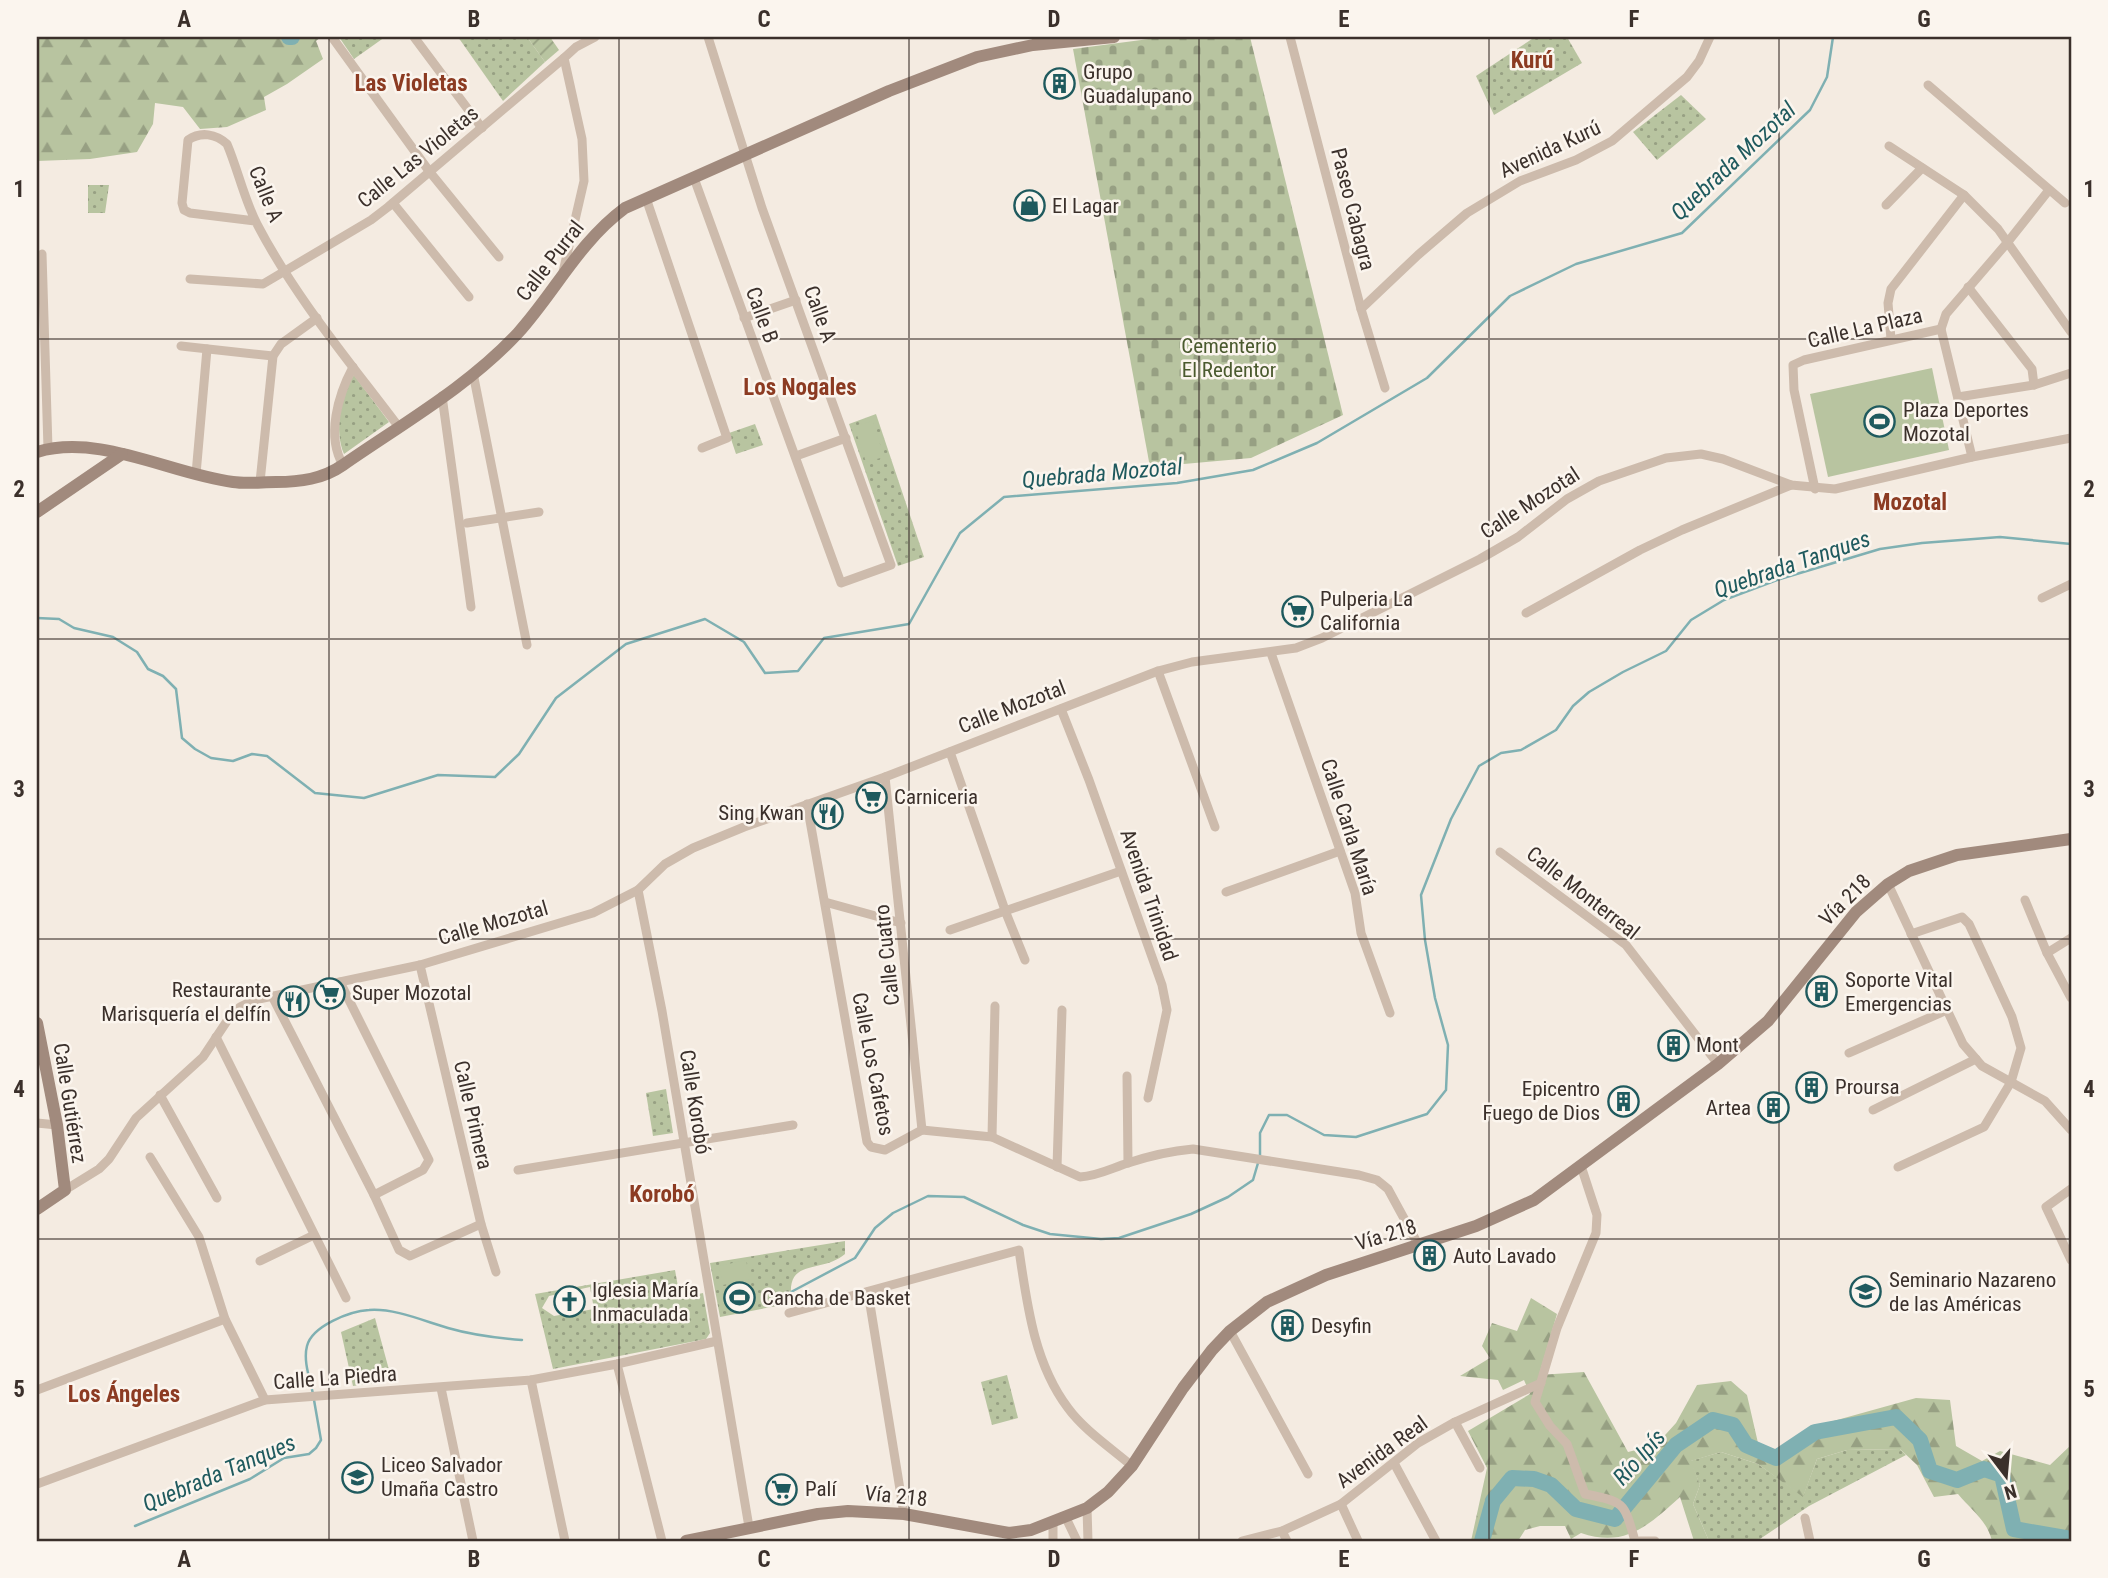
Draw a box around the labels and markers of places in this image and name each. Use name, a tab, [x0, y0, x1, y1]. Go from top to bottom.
place label: Grupo Guadalupano	[1083, 60, 1192, 108]
building icon: Grupo Guadalupano	[1043, 67, 1077, 101]
shop icon: El Lagar	[1012, 189, 1046, 223]
place label: El Lagar	[1052, 194, 1119, 218]
place label: Plaza Deportes Mozotal	[1903, 398, 2029, 446]
sports icon: Plaza Deportes Mozotal	[1863, 405, 1897, 439]
place label: Pulperia La California	[1320, 587, 1413, 635]
supermarket icon: Pulperia La California	[1280, 594, 1314, 628]
supermarket icon: Carniceria	[854, 780, 888, 814]
place label: Carniceria	[894, 785, 978, 809]
restaurant icon: Sing Kwan	[810, 796, 844, 830]
place label: Sing Kwan	[718, 801, 804, 825]
place label: Soporte Vital Emergencias	[1845, 968, 1953, 1016]
building icon: Soporte Vital Emergencias	[1805, 975, 1839, 1009]
supermarket icon: Super Mozotal	[312, 976, 346, 1010]
place label: Restaurante Marisquería el delfín	[101, 978, 271, 1026]
place label: Super Mozotal	[352, 981, 471, 1005]
restaurant icon: Restaurante Marisquería el delfín	[277, 985, 311, 1019]
building icon: Mont	[1656, 1028, 1690, 1062]
place label: Mont	[1696, 1033, 1739, 1057]
building icon: Proursa	[1795, 1070, 1829, 1104]
place label: Proursa	[1835, 1075, 1900, 1099]
place label: Epicentro Fuego de Dios	[1482, 1077, 1600, 1125]
building icon: Epicentro Fuego de Dios	[1606, 1084, 1640, 1118]
building icon: Artea	[1757, 1091, 1791, 1125]
place label: Artea	[1706, 1096, 1751, 1120]
building icon: Auto Lavado	[1413, 1239, 1447, 1273]
place label: Auto Lavado	[1453, 1244, 1556, 1268]
place label: Seminario Nazareno de las Américas	[1889, 1268, 2056, 1316]
school or university icon: Seminario Nazareno de las Américas	[1849, 1275, 1883, 1309]
place label: Iglesia María Inmaculada	[592, 1278, 699, 1326]
sports icon: Cancha de Basket	[722, 1281, 756, 1315]
church icon: Iglesia María Inmaculada	[552, 1285, 586, 1319]
place label: Cancha de Basket	[762, 1286, 910, 1310]
building icon: Desyfin	[1271, 1309, 1305, 1343]
place label: Desyfin	[1311, 1314, 1372, 1338]
place label: Liceo Salvador Umaña Castro	[381, 1453, 503, 1501]
school or university icon: Liceo Salvador Umaña Castro	[341, 1460, 375, 1494]
supermarket icon: Palí	[765, 1472, 799, 1506]
place label: Palí	[805, 1477, 837, 1501]

